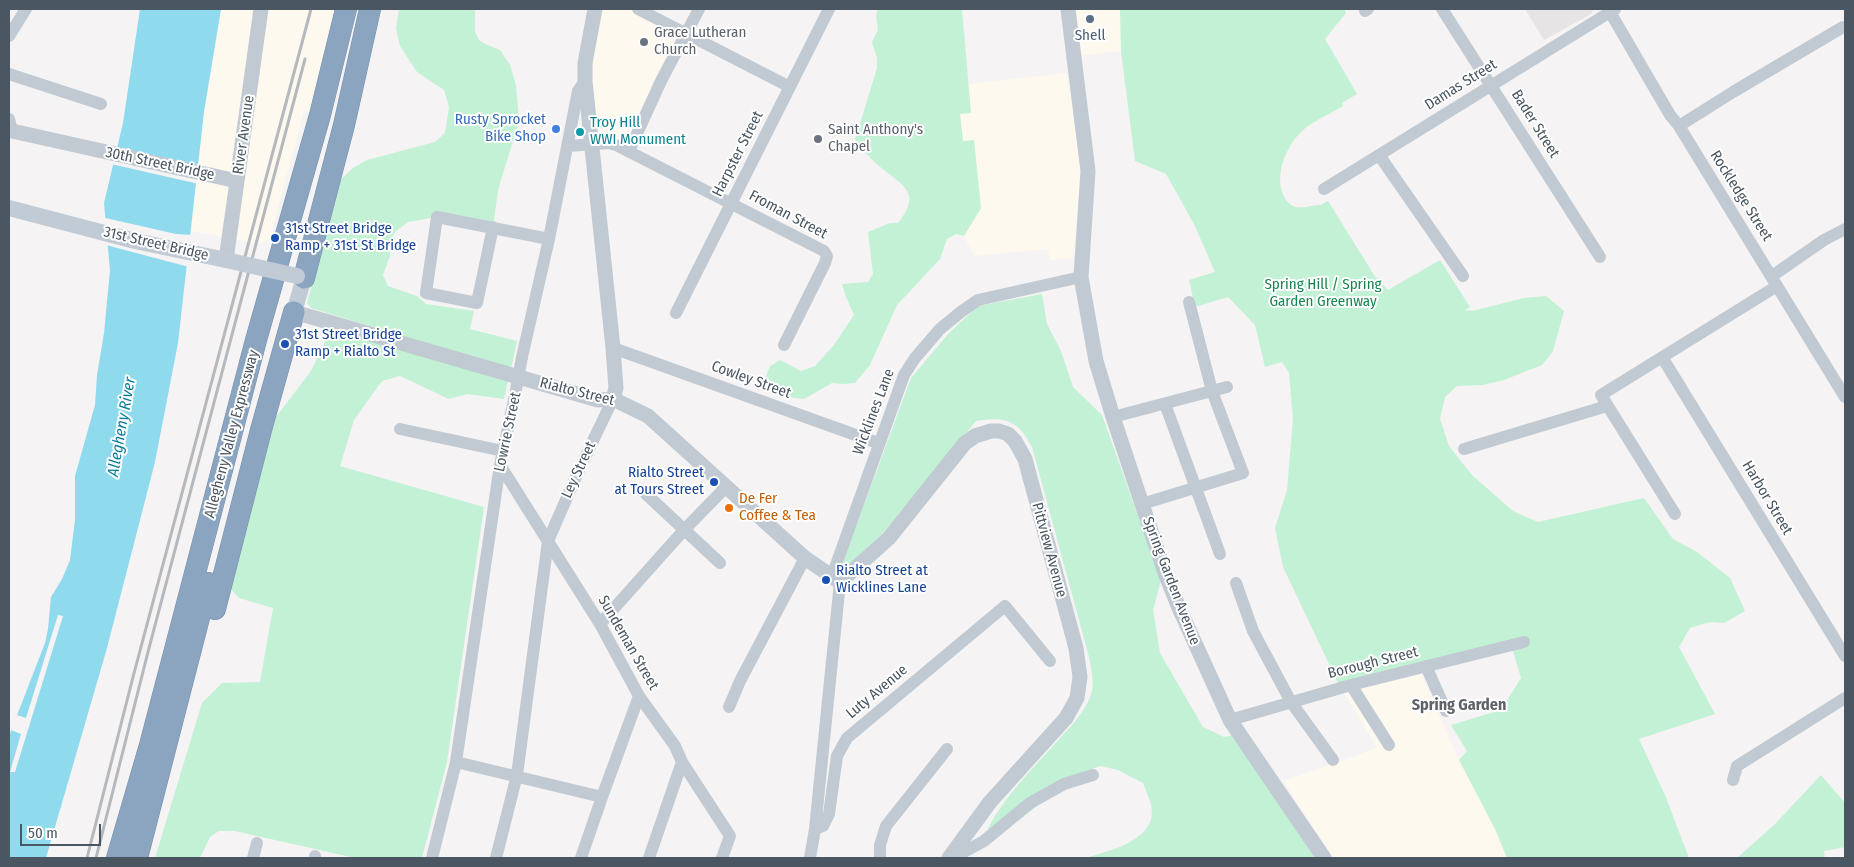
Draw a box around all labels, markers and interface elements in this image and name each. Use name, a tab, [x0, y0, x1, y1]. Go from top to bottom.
marker: Shell	[1084, 13, 1096, 25]
place label: Grace Lutheran Church	[654, 24, 746, 59]
place label: Shell	[1075, 27, 1105, 45]
marker: Grace Lutheran Church	[638, 36, 650, 48]
street label: Damas Street	[1422, 56, 1500, 114]
street label: Bader Street	[1507, 87, 1563, 161]
street label: River Avenue	[230, 94, 258, 176]
street label: Harpster Street	[709, 108, 767, 200]
place label: Rusty Sprocket Bike Shop	[455, 111, 546, 146]
place label: Troy Hill WWI Monument	[590, 114, 686, 149]
place label: Saint Anthony's Chapel	[828, 121, 923, 156]
marker: Rusty Sprocket Bike Shop	[550, 123, 562, 135]
marker: Troy Hill WWI Monument	[574, 126, 586, 138]
marker: Saint Anthony's Chapel	[812, 133, 824, 145]
street label: 30th Street Bridge	[104, 144, 216, 184]
street label: Rockledge Street	[1706, 147, 1776, 245]
street label: Froman Street	[746, 187, 830, 243]
place label: 31st Street Bridge Ramp + 31st St Bridge	[285, 220, 416, 255]
street label: 31st Street Bridge	[102, 223, 210, 265]
marker: 31st Street Bridge Ramp + 31st St Bridge	[269, 232, 281, 244]
park label: Spring Hill / Spring Garden Greenway	[1264, 276, 1382, 311]
place label: 31st Street Bridge Ramp + Rialto St	[295, 326, 402, 361]
marker: 31st Street Bridge Ramp + Rialto St	[279, 338, 291, 350]
street label: Allegheny Valley Expressway	[201, 348, 263, 520]
street label: Cowley Street	[709, 357, 793, 403]
street label: Wicklines Lane	[849, 366, 899, 458]
street label: Rialto Street	[538, 374, 616, 410]
water label: Allegheny River	[104, 376, 140, 478]
street label: Lowrie Street	[491, 391, 525, 473]
street label: Ley Street	[558, 439, 600, 501]
street label: Harbor Street	[1738, 458, 1796, 538]
place label: Rialto Street at Tours Street	[615, 464, 704, 499]
marker: Rialto Street at Tours Street	[708, 476, 720, 488]
place label: De Fer Coffee & Tea	[739, 490, 816, 525]
street label: Pittview Avenue	[1028, 500, 1070, 600]
marker: De Fer Coffee & Tea	[723, 502, 735, 514]
street label: Spring Garden Avenue	[1138, 514, 1204, 648]
place label: Rialto Street at Wicklines Lane	[836, 562, 928, 597]
marker: Rialto Street at Wicklines Lane	[820, 574, 832, 586]
street label: Sundeman Street	[594, 593, 662, 693]
street label: Borough Street	[1326, 643, 1420, 683]
street label: Luty Avenue	[843, 661, 911, 723]
district label: Spring Garden	[1412, 696, 1506, 716]
scale bar	[22, 814, 104, 846]
text: 50 m	[28, 824, 58, 842]

